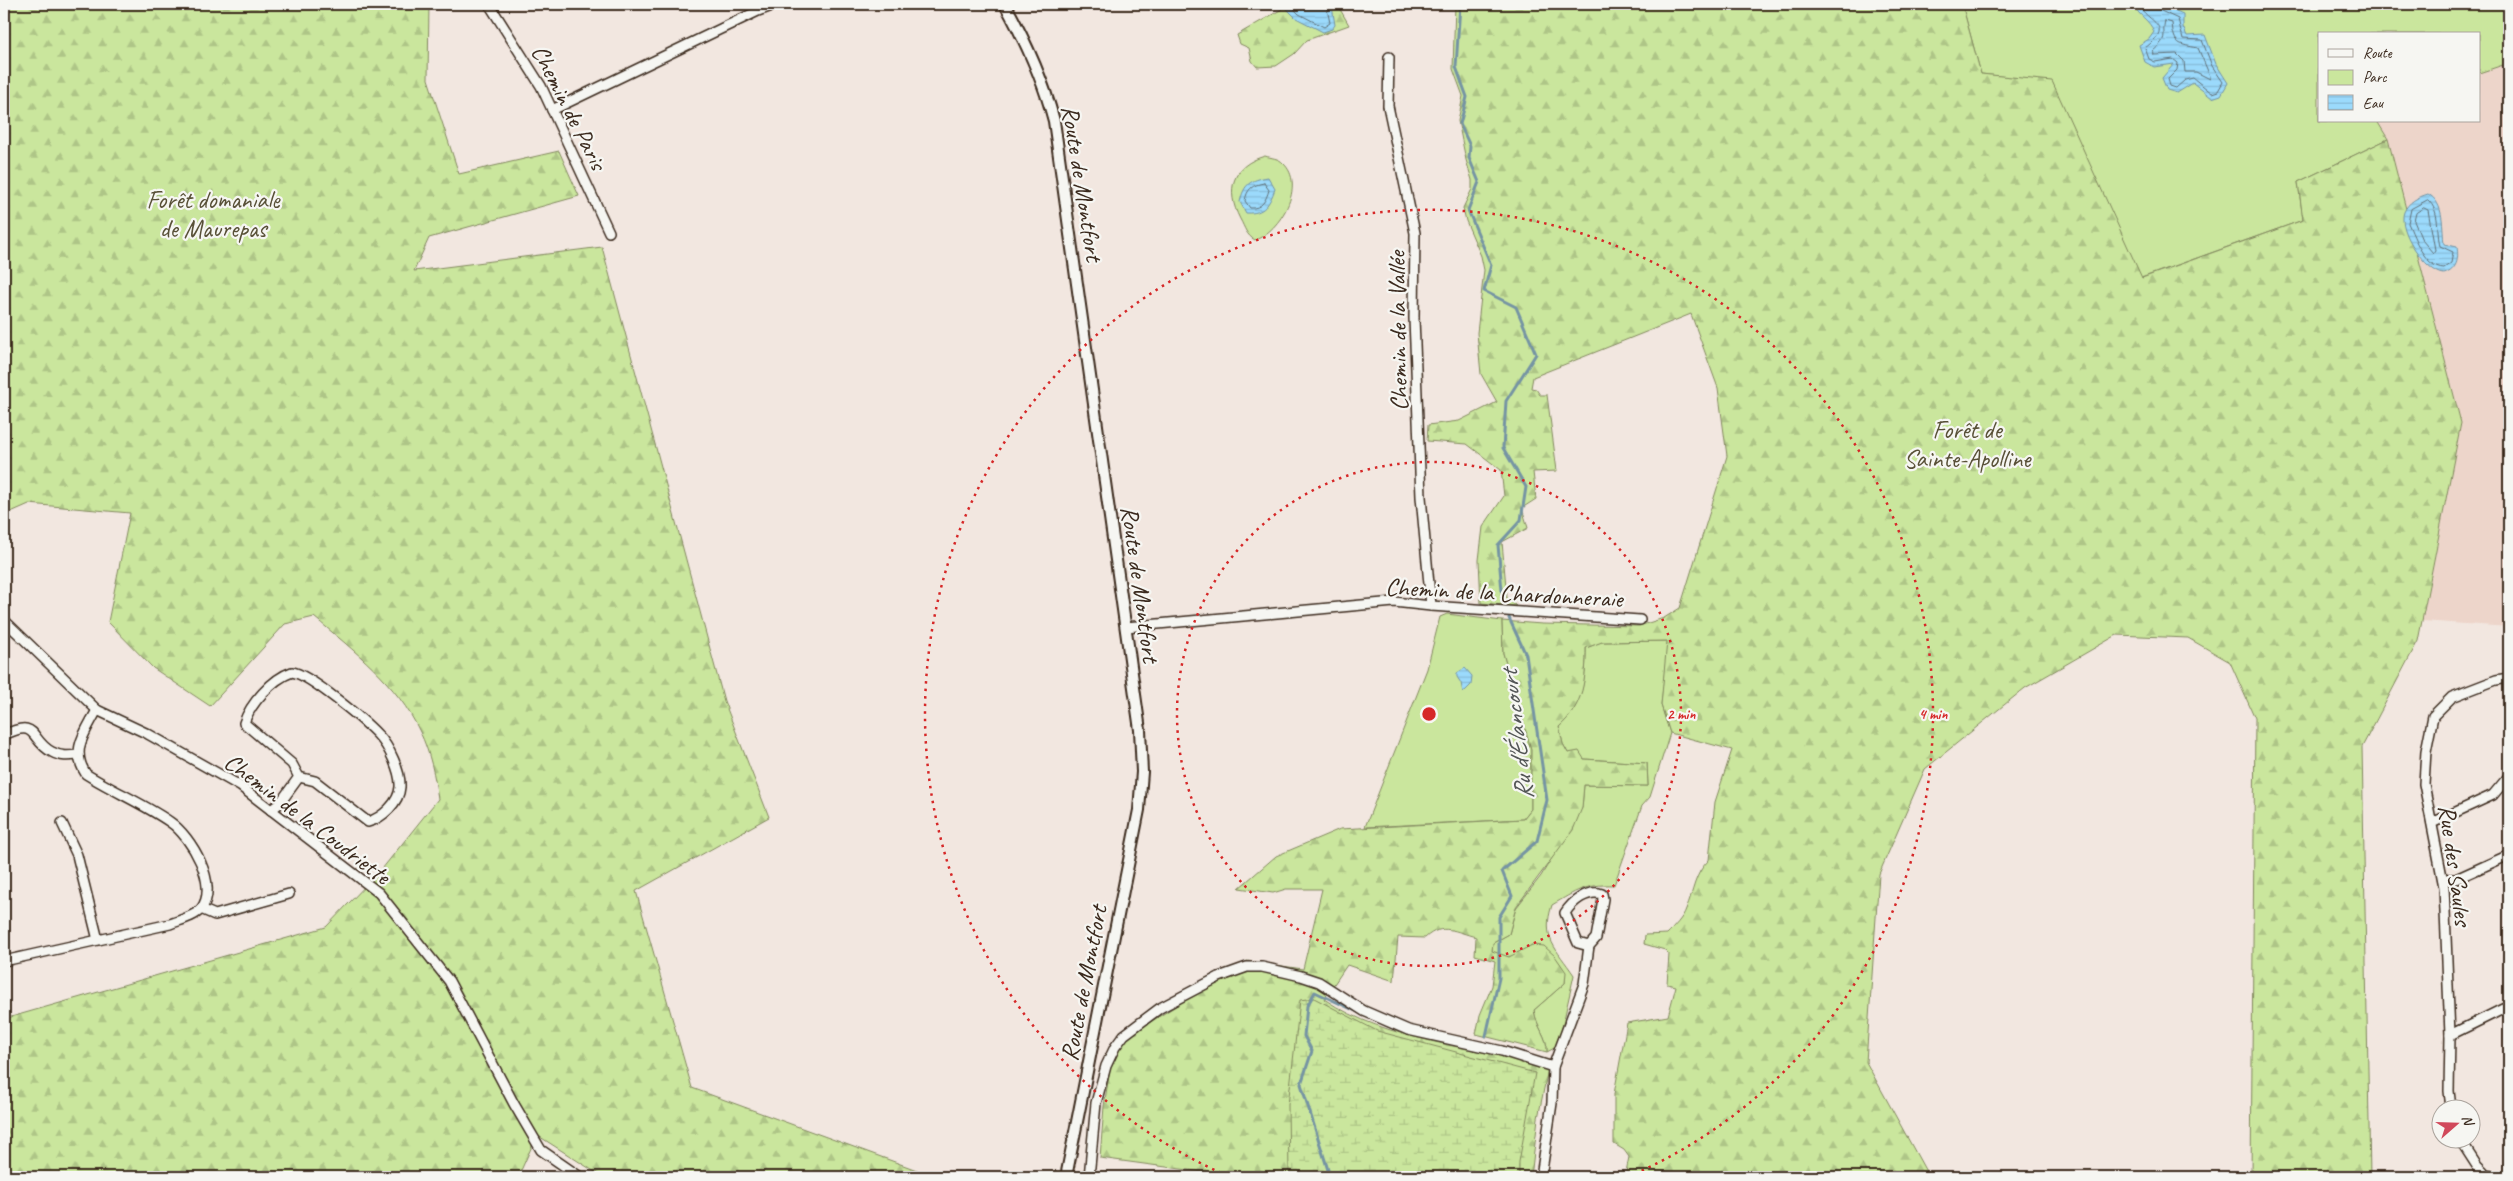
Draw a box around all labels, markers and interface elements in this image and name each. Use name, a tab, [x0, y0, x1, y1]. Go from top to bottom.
legend	[2318, 32, 2480, 122]
street label: Chemin de Paris	[524, 39, 615, 178]
text: Route	[2363, 44, 2393, 63]
text: Parc	[2363, 68, 2387, 87]
text: Eau	[2363, 94, 2384, 113]
street label: Route de Montfort	[1054, 103, 1111, 266]
park label: Forêt domaniale de Maurepas	[146, 184, 281, 245]
street label: Chemin de la Vallée	[1381, 249, 1415, 411]
park label: Forêt de Sainte-Apolline	[1904, 414, 2032, 475]
street label: Route de Montfort	[1113, 504, 1167, 667]
street label: Chemin de la Chardonneraie	[1385, 571, 1625, 615]
water label: Ru d'Élancourt	[1492, 663, 1541, 802]
centre of rings	[1420, 705, 1438, 723]
text: 2 min	[1667, 705, 1696, 724]
text: 4 min	[1919, 705, 1948, 724]
street label: Chemin de la Coudriette	[218, 746, 399, 893]
street label: Rue des Saules	[2431, 803, 2480, 930]
street label: Route de Montfort	[1053, 900, 1115, 1064]
north arrow	[2430, 1098, 2480, 1148]
text: N	[2458, 1113, 2478, 1129]

